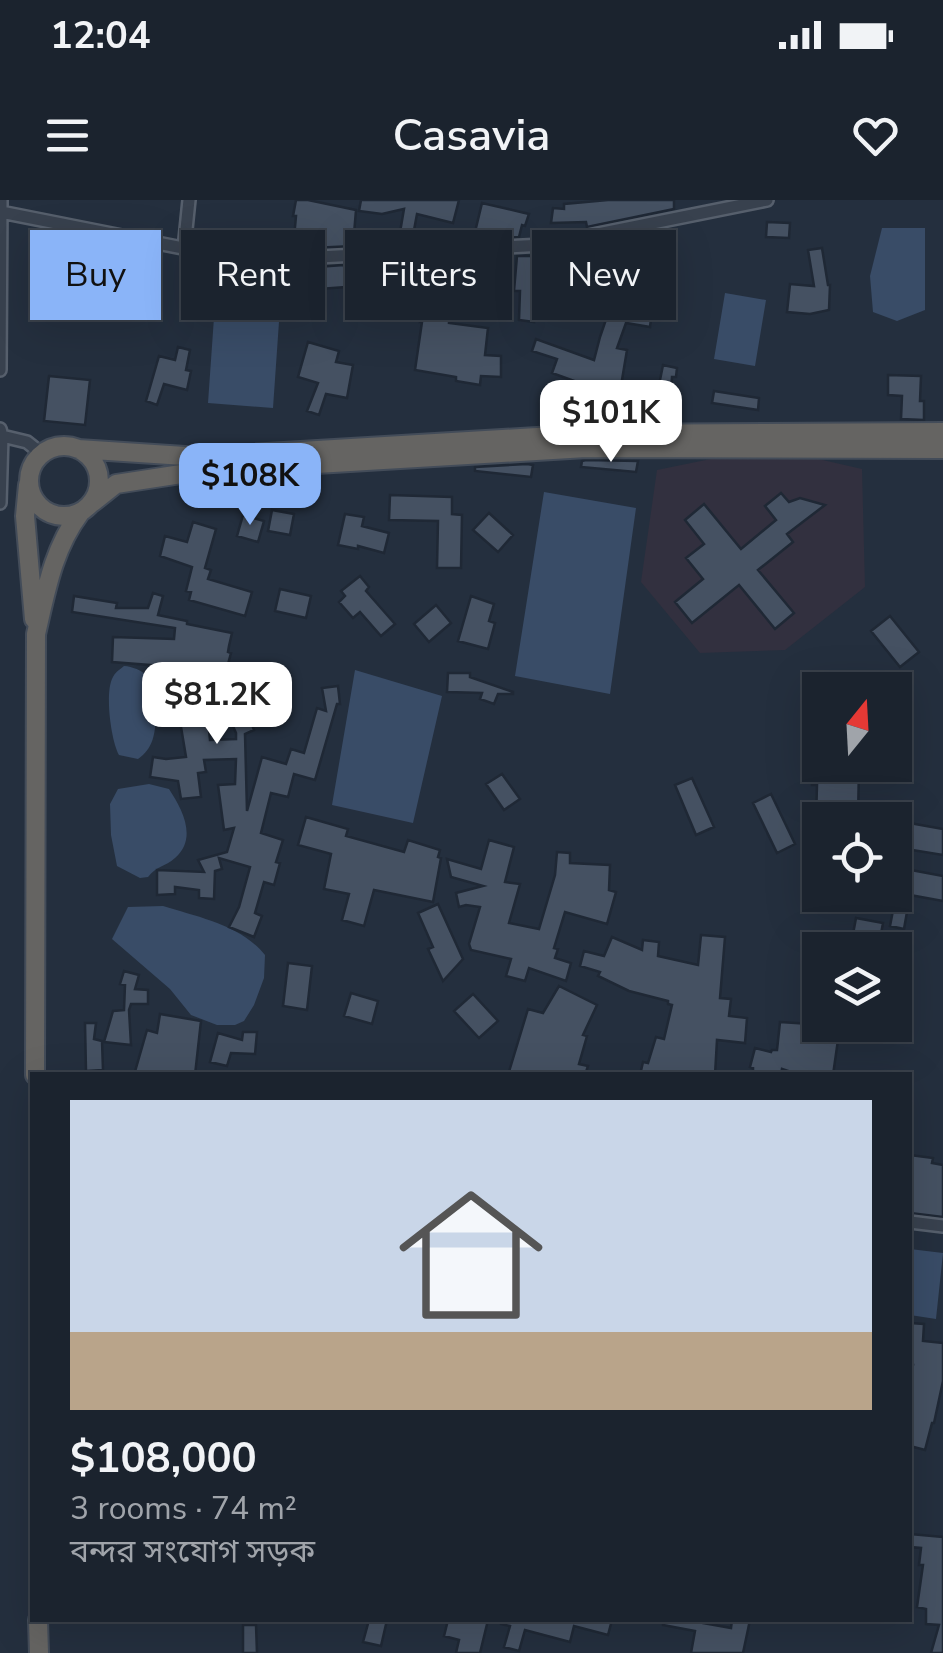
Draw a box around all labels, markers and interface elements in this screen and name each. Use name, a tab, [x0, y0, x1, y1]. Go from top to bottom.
text: 12:04	[50, 10, 151, 61]
text: Casavia	[392, 105, 551, 166]
icon: menu	[40, 108, 95, 163]
icon: heart	[848, 108, 903, 163]
chip: Buy	[30, 230, 161, 320]
chip: Rent	[181, 230, 325, 320]
chip: Filters	[345, 230, 512, 320]
chip: New	[532, 230, 676, 320]
pin: $101K	[541, 380, 681, 465]
text: $101K	[562, 391, 660, 434]
pin: $108K	[180, 443, 320, 528]
text: $108K	[201, 454, 299, 497]
pin: $81.2K	[136, 662, 298, 747]
north arrow	[802, 672, 912, 782]
map controls	[802, 672, 912, 1042]
text: $81.2K	[164, 673, 270, 716]
button: locate	[802, 802, 912, 912]
button: layers	[802, 932, 912, 1042]
icon: home	[381, 1165, 561, 1345]
text: $108,000	[70, 1430, 257, 1487]
text: 3 rooms · 74 m²	[70, 1487, 297, 1530]
text: বন্দর সংযোগ সড়ক	[70, 1530, 315, 1573]

